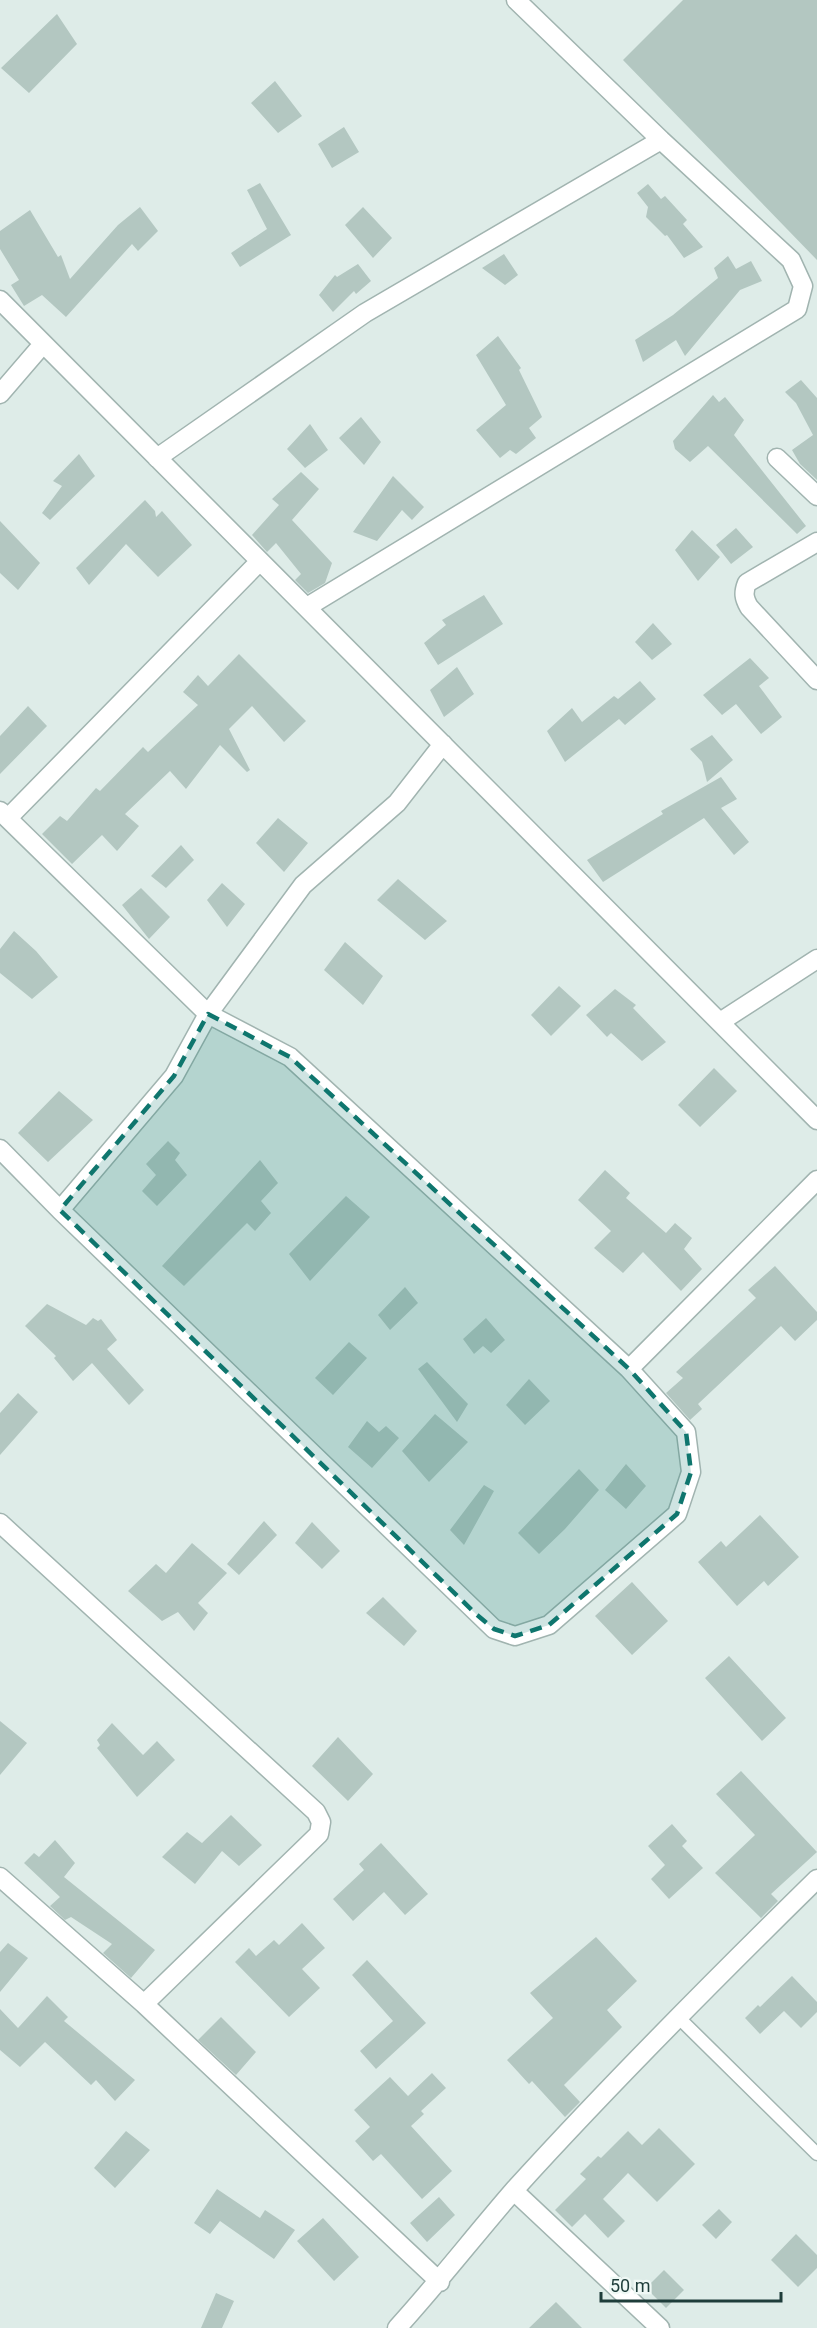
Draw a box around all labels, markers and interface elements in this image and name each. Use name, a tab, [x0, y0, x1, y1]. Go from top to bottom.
scale bar	[601, 2265, 781, 2303]
text: 50 m	[610, 2275, 650, 2296]

